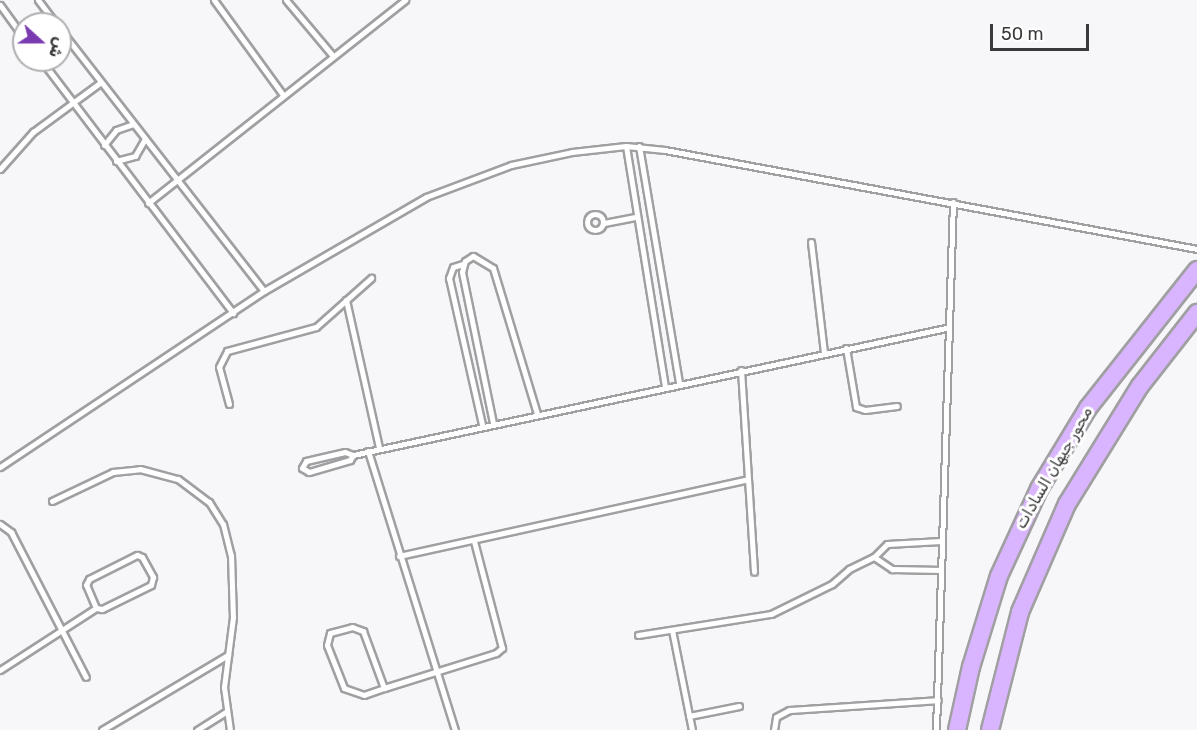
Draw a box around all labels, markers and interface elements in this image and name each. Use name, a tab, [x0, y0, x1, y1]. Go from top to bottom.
north arrow	[12, 12, 72, 72]
scale bar	[993, 12, 1092, 50]
text: 50 m	[1001, 23, 1044, 45]
text: ش	[45, 35, 70, 61]
street label: محور جيهان السادات	[1011, 404, 1097, 532]

